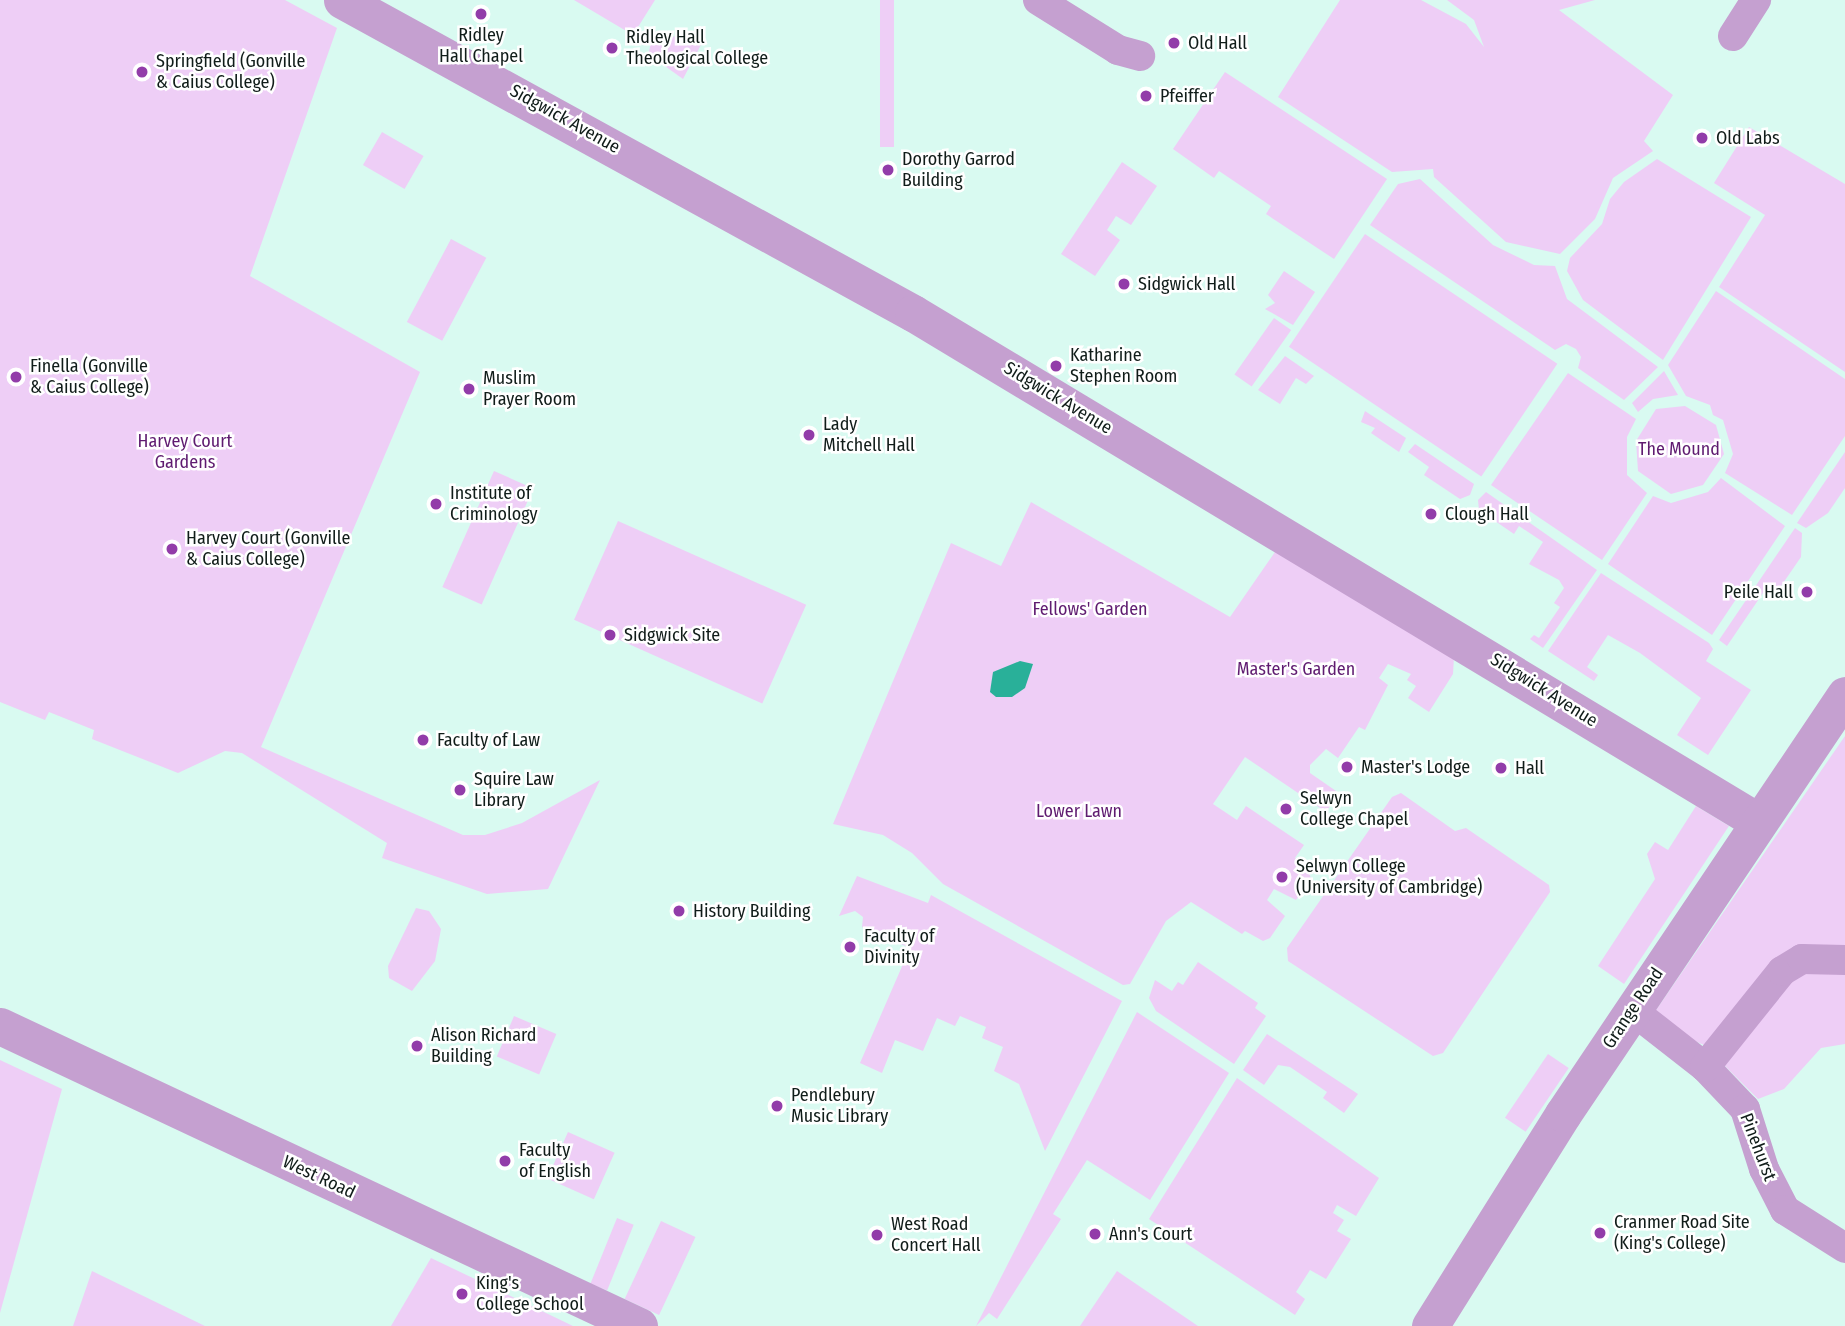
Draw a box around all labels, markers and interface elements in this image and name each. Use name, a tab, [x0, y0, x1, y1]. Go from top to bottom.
marker: Ridley Hall Chapel	[473, 6, 489, 22]
place label: Ridley Hall Chapel	[439, 25, 523, 68]
place label: Ridley Hall Theological College	[626, 27, 768, 70]
place label: Old Hall	[1188, 32, 1247, 54]
marker: Old Hall	[1166, 35, 1182, 51]
marker: Ridley Hall Theological College	[604, 40, 620, 56]
place label: Springfield (Gonville & Caius College)	[156, 51, 305, 94]
marker: Springfield (Gonville & Caius College)	[134, 64, 150, 80]
street label: Sidgwick Avenue	[506, 80, 624, 158]
place label: Pfeiffer	[1160, 85, 1214, 107]
marker: Pfeiffer	[1138, 88, 1154, 104]
place label: Old Labs	[1716, 127, 1780, 149]
marker: Old Labs	[1694, 130, 1710, 146]
place label: Dorothy Garrod Building	[902, 149, 1015, 192]
marker: Dorothy Garrod Building	[880, 162, 896, 178]
place label: Sidgwick Hall	[1138, 273, 1235, 295]
marker: Sidgwick Hall	[1116, 276, 1132, 292]
place label: Katharine Stephen Room	[1070, 345, 1177, 388]
place label: Finella (Gonville & Caius College)	[30, 356, 149, 398]
street label: Sidgwick Avenue	[1000, 357, 1116, 439]
marker: Katharine Stephen Room	[1048, 358, 1064, 374]
place label: Muslim Prayer Room	[483, 368, 576, 410]
marker: Finella (Gonville & Caius College)	[8, 369, 24, 385]
marker: Muslim Prayer Room	[461, 381, 477, 397]
place label: Lady Mitchell Hall	[823, 414, 915, 457]
marker: Lady Mitchell Hall	[801, 427, 817, 443]
park label: Harvey Court Gardens	[138, 431, 232, 474]
park label: The Mound	[1638, 438, 1720, 460]
place label: Institute of Criminology	[450, 483, 538, 526]
marker: Institute of Criminology	[428, 496, 444, 512]
place label: Clough Hall	[1445, 503, 1529, 525]
marker: Clough Hall	[1423, 506, 1439, 522]
place label: Harvey Court (Gonville & Caius College)	[186, 528, 350, 570]
marker: Harvey Court (Gonville & Caius College)	[164, 541, 180, 557]
place label: Peile Hall	[1724, 581, 1793, 603]
marker: Peile Hall	[1799, 584, 1815, 600]
park label: Fellows' Garden	[1032, 598, 1148, 620]
place label: Sidgwick Site	[624, 624, 720, 646]
marker: Sidgwick Site	[602, 627, 618, 643]
street label: Sidgwick Avenue	[1486, 648, 1602, 732]
park label: Master's Garden	[1237, 658, 1355, 680]
place label: Faculty of Law	[437, 729, 540, 751]
marker: Faculty of Law	[415, 732, 431, 748]
place label: Master's Lodge	[1361, 756, 1470, 778]
place label: Hall	[1515, 757, 1544, 779]
marker: Master's Lodge	[1339, 759, 1355, 775]
marker: Hall	[1493, 760, 1509, 776]
place label: Squire Law Library	[474, 769, 554, 812]
marker: Squire Law Library	[452, 782, 468, 798]
place label: Selwyn College Chapel	[1300, 788, 1408, 830]
park label: Lower Lawn	[1036, 800, 1122, 822]
marker: Selwyn College Chapel	[1278, 801, 1294, 817]
place label: Selwyn College (University of Cambridge)	[1296, 856, 1482, 898]
marker: Selwyn College (University of Cambridge)	[1274, 869, 1290, 885]
place label: History Building	[693, 900, 810, 922]
marker: History Building	[671, 903, 687, 919]
place label: Faculty of Divinity	[864, 926, 934, 968]
marker: Faculty of Divinity	[842, 939, 858, 955]
street label: Grange Road	[1598, 963, 1668, 1053]
place label: Alison Richard Building	[431, 1025, 536, 1068]
marker: Alison Richard Building	[409, 1038, 425, 1054]
place label: Pendlebury Music Library	[791, 1085, 888, 1128]
marker: Pendlebury Music Library	[769, 1098, 785, 1114]
street label: Pinehurst	[1735, 1110, 1781, 1184]
place label: Faculty of English	[519, 1140, 591, 1182]
street label: West Road	[279, 1151, 359, 1203]
marker: Faculty of English	[497, 1153, 513, 1169]
place label: Cranmer Road Site (King's College)	[1614, 1212, 1750, 1254]
place label: West Road Concert Hall	[891, 1214, 980, 1256]
place label: Ann's Court	[1109, 1223, 1192, 1245]
marker: Cranmer Road Site (King's College)	[1592, 1225, 1608, 1241]
marker: Ann's Court	[1087, 1226, 1103, 1242]
marker: West Road Concert Hall	[869, 1227, 885, 1243]
place label: King's College School	[476, 1273, 584, 1316]
marker: King's College School	[454, 1286, 470, 1302]

